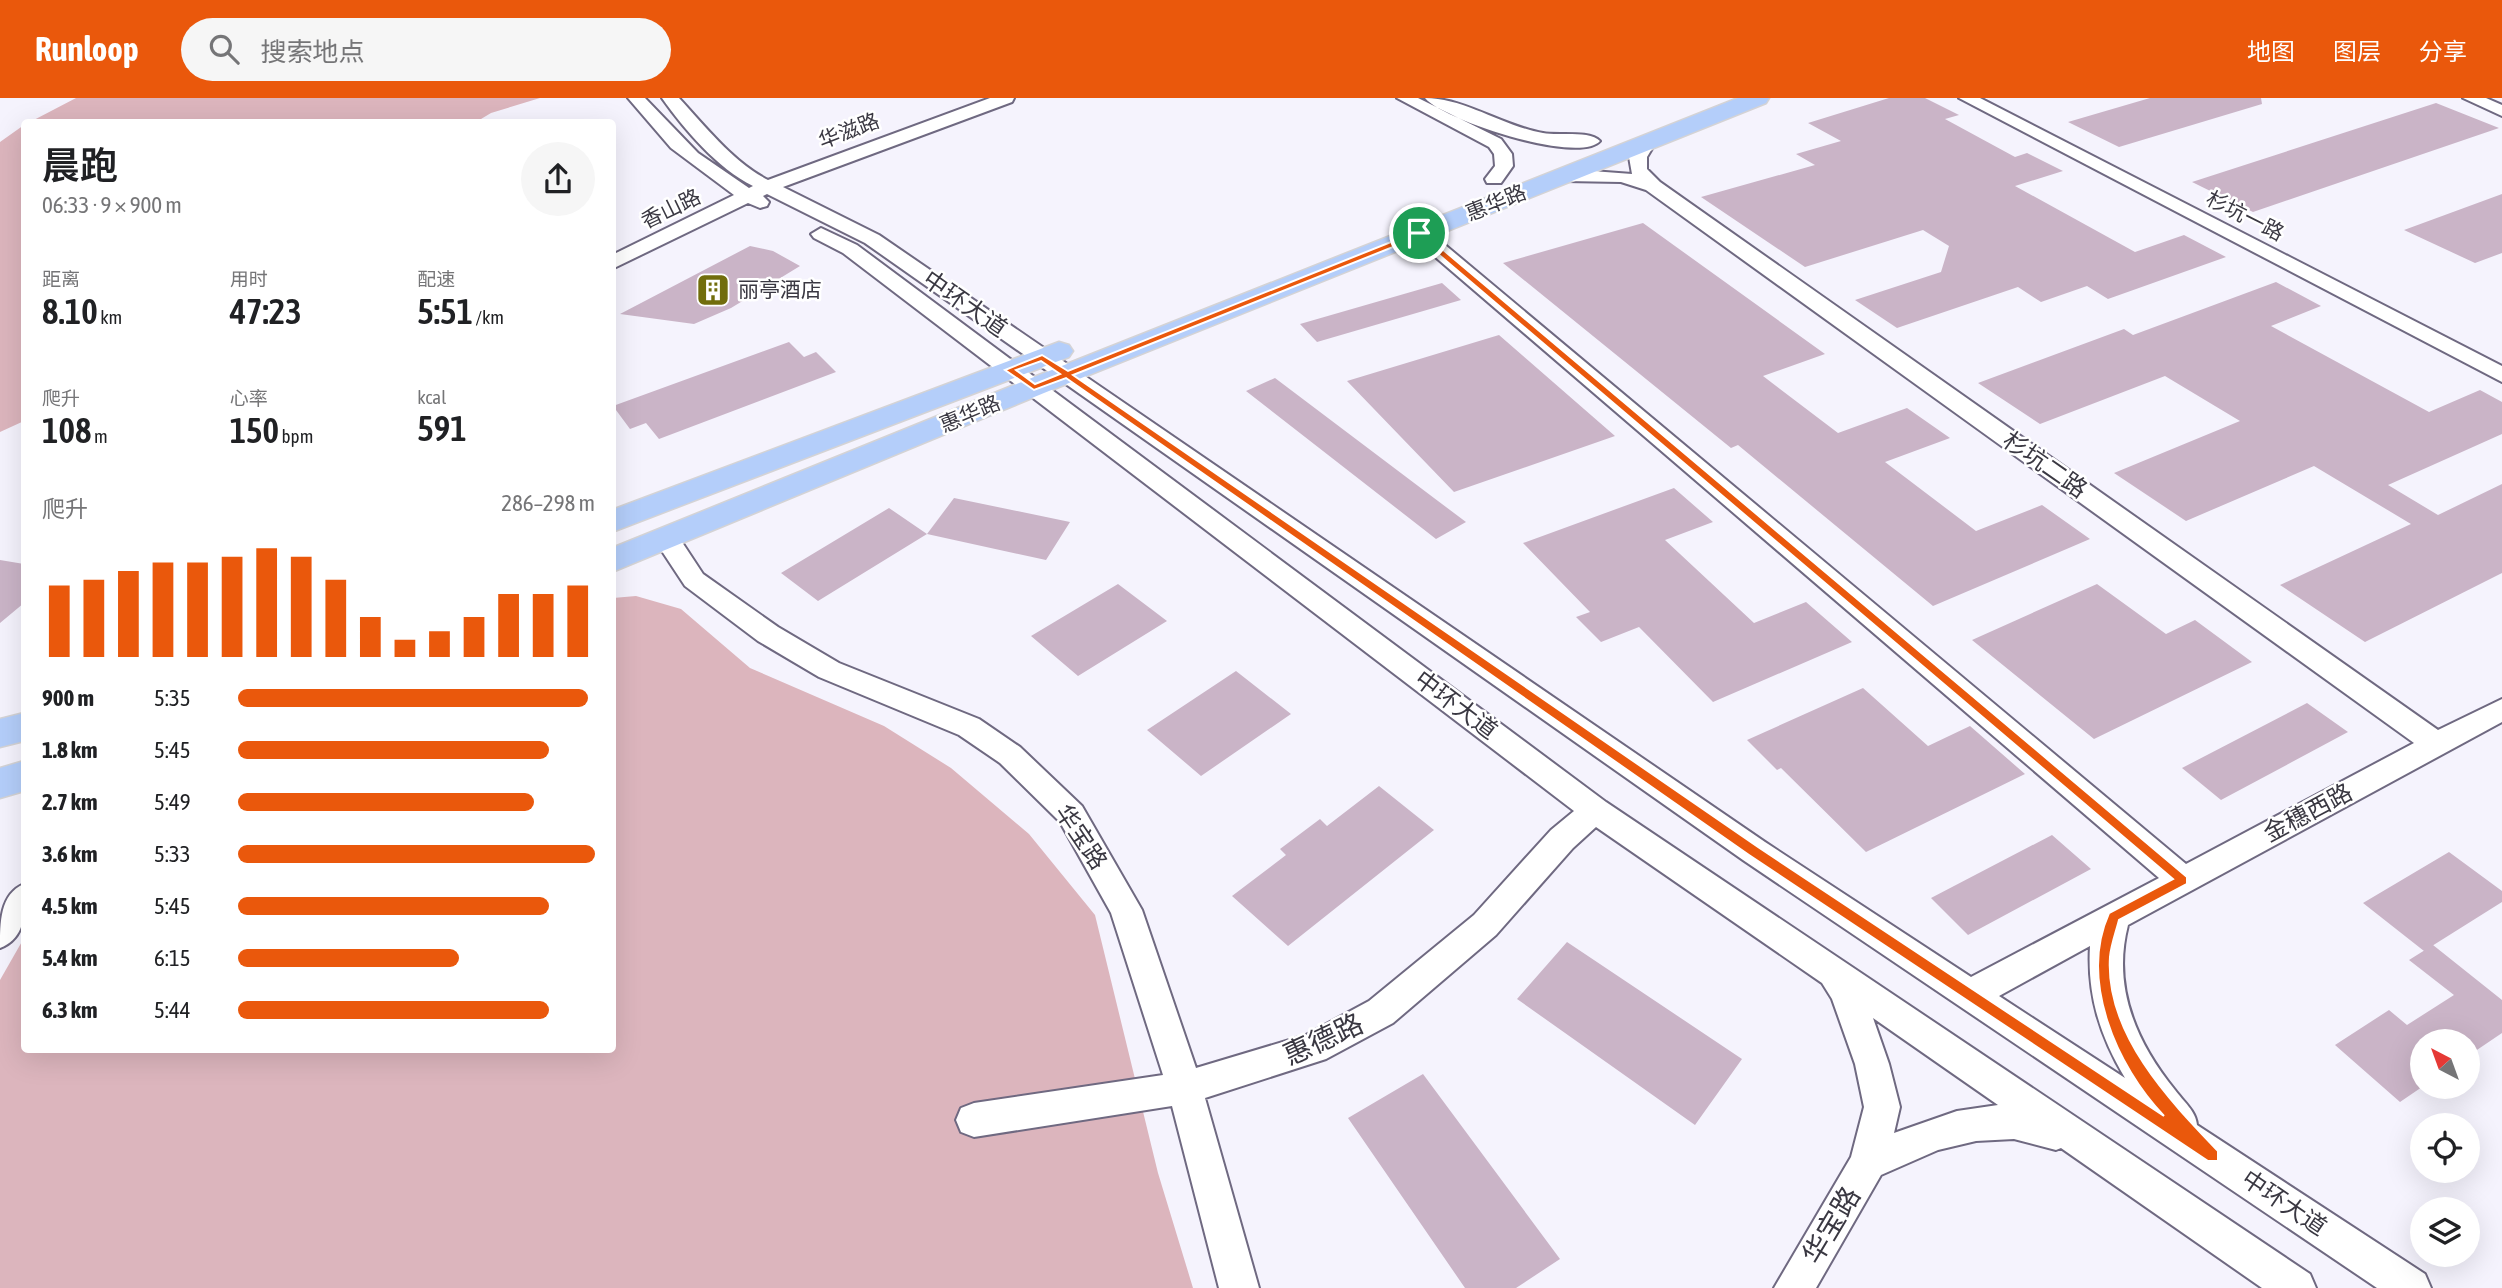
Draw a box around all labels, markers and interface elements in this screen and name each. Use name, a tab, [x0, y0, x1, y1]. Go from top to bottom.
search box	[181, 18, 671, 81]
text: Runloop	[35, 30, 139, 68]
icon: search	[205, 30, 243, 68]
text: 搜索地点	[261, 37, 365, 67]
text: 地图	[2247, 38, 2295, 65]
text: 图层	[2333, 38, 2381, 65]
text: 分享	[2419, 38, 2467, 65]
street label: 华滋路	[815, 108, 882, 153]
button: share	[521, 142, 595, 216]
text: 晨跑	[42, 144, 118, 187]
street label: 惠华路	[1462, 179, 1529, 225]
street label: 香山路	[637, 184, 704, 233]
street label: 杉坑一路	[2203, 185, 2288, 245]
text: 06:33 · 9 × 900 m	[42, 192, 182, 218]
pin	[1389, 203, 1449, 263]
icon: arrive	[1400, 214, 1438, 252]
street label: 中环大道	[918, 265, 1012, 342]
text: 距离	[42, 268, 80, 290]
text: 用时	[230, 268, 268, 290]
text: 配速	[417, 268, 455, 290]
building icon: 丽亭酒店	[694, 271, 732, 309]
place label: 丽亭酒店	[738, 277, 822, 301]
text: 8.10	[42, 291, 98, 331]
text: 47:23	[230, 291, 302, 331]
text: 5:51	[417, 291, 473, 331]
text: km	[98, 306, 122, 328]
text: /km	[473, 306, 504, 328]
text: kcal	[417, 386, 446, 408]
text: 爬升	[42, 387, 80, 409]
text: 心率	[230, 387, 268, 409]
street label: 惠华路	[936, 390, 1003, 436]
text: 591	[417, 408, 467, 448]
text: 108	[42, 410, 91, 450]
text: 150	[230, 410, 279, 450]
text: m	[91, 425, 108, 447]
text: bpm	[279, 425, 313, 447]
street label: 杉坑二路	[1998, 426, 2092, 503]
text: 286–298 m	[501, 490, 595, 516]
text: 爬升	[42, 496, 88, 522]
street label: 中环大道	[1410, 665, 1503, 744]
text: 900 m	[42, 685, 94, 711]
text: 5:35	[154, 685, 191, 711]
text: 1.8 km	[42, 737, 98, 763]
text: 5:45	[154, 737, 191, 763]
street label: 金穗西路	[2259, 778, 2356, 847]
text: 2.7 km	[42, 789, 98, 815]
text: 5:49	[154, 789, 191, 815]
street label: 华宝路	[1050, 799, 1113, 874]
text: 3.6 km	[42, 841, 98, 867]
text: 5:33	[154, 841, 191, 867]
text: 4.5 km	[42, 893, 98, 919]
text: 5:45	[154, 893, 191, 919]
text: 5.4 km	[42, 945, 98, 971]
text: 6:15	[154, 945, 191, 971]
text: 6.3 km	[42, 997, 98, 1023]
text: 5:44	[154, 997, 191, 1023]
street label: 惠德路	[1278, 1007, 1368, 1071]
north arrow	[2410, 1029, 2480, 1099]
map controls	[2410, 1029, 2480, 1267]
button: locate	[2410, 1113, 2480, 1183]
street label: 中环大道	[2237, 1165, 2332, 1241]
street label: 华宝路	[1796, 1181, 1866, 1269]
button: layers	[2410, 1197, 2480, 1267]

